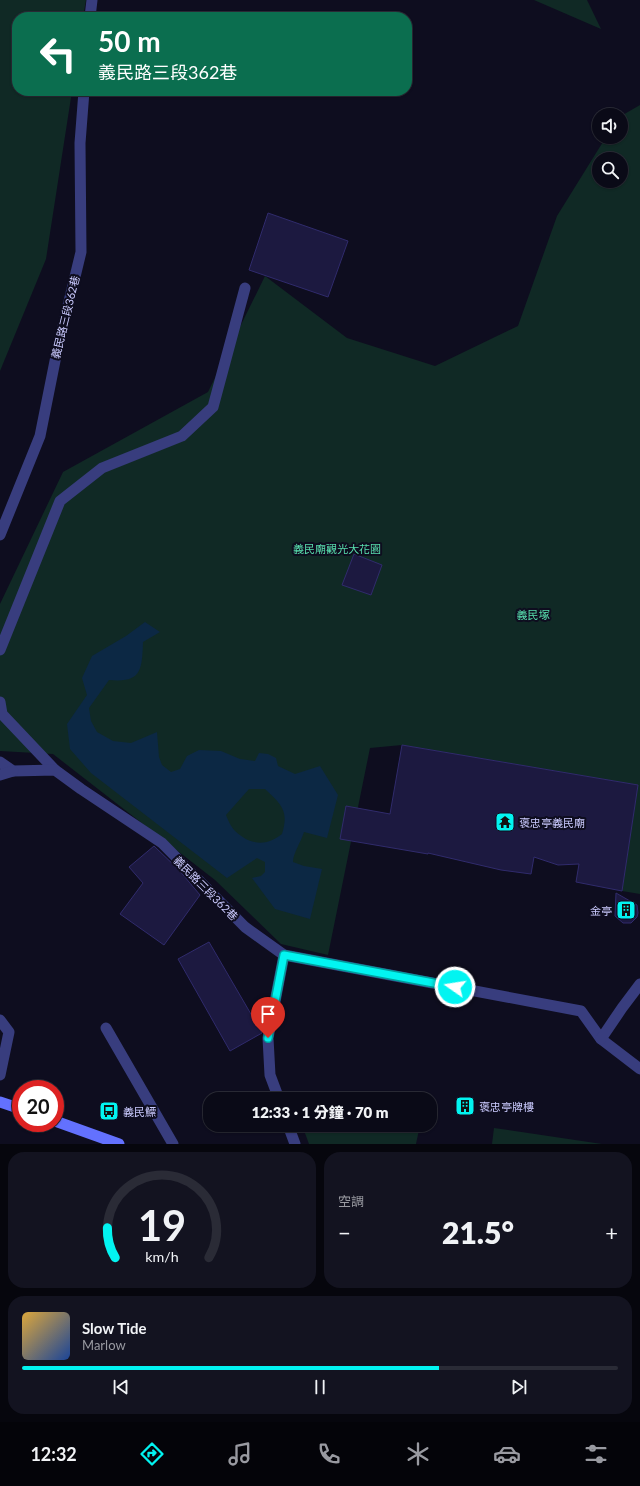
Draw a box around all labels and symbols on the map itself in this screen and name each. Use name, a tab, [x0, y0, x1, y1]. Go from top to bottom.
street label: 義民路三段362巷	[48, 274, 82, 360]
park label: 義民廟觀光大花園	[293, 542, 381, 555]
park label: 義民塚	[517, 608, 550, 621]
temple icon: 褒忠亭義民廟	[494, 811, 516, 833]
place label: 褒忠亭義民廟	[519, 816, 585, 829]
street label: 義民路三段362巷	[171, 853, 241, 923]
building icon: 金亭	[615, 899, 637, 921]
place label: 金亭	[590, 904, 612, 917]
position arrow	[434, 966, 476, 1008]
pin	[251, 997, 285, 1038]
speed limit sign: 20	[12, 1080, 64, 1132]
building icon: 褒忠亭牌樓	[454, 1095, 476, 1117]
bus stop icon: 義民鰾	[98, 1100, 120, 1122]
place label: 褒忠亭牌樓	[479, 1100, 534, 1113]
place label: 義民鰾	[123, 1105, 156, 1118]

